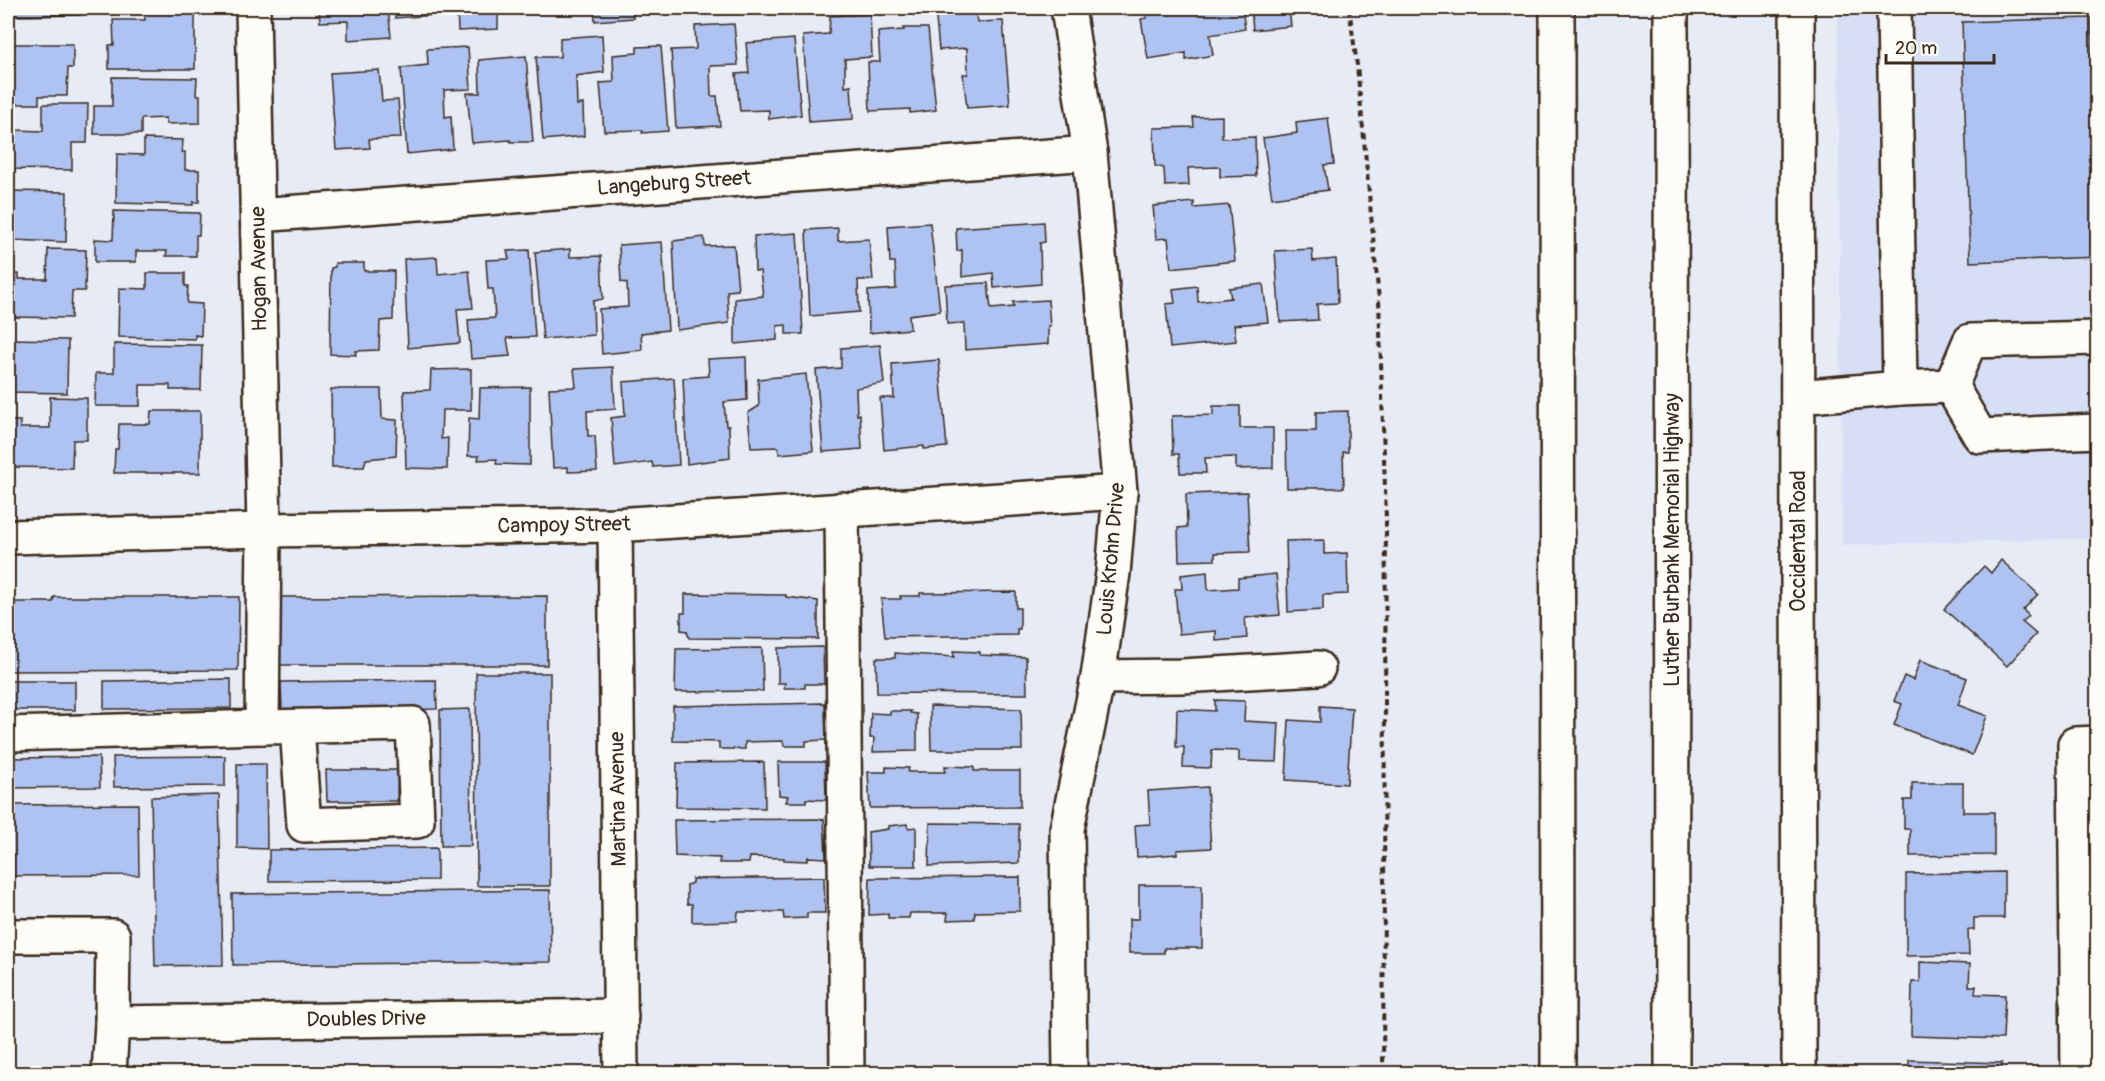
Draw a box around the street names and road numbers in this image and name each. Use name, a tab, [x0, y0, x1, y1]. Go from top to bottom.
street label: Langeburg Street	[596, 164, 752, 202]
street label: Hogan Avenue	[244, 205, 274, 332]
street label: Luther Burbank Memorial Highway	[1659, 393, 1686, 687]
street label: Occidental Road	[1785, 470, 1812, 612]
street label: Louis Krohn Drive	[1091, 481, 1131, 637]
street label: Campoy Street	[497, 510, 631, 540]
street label: Martina Avenue	[603, 731, 633, 867]
street label: Doubles Drive	[306, 1004, 427, 1034]

